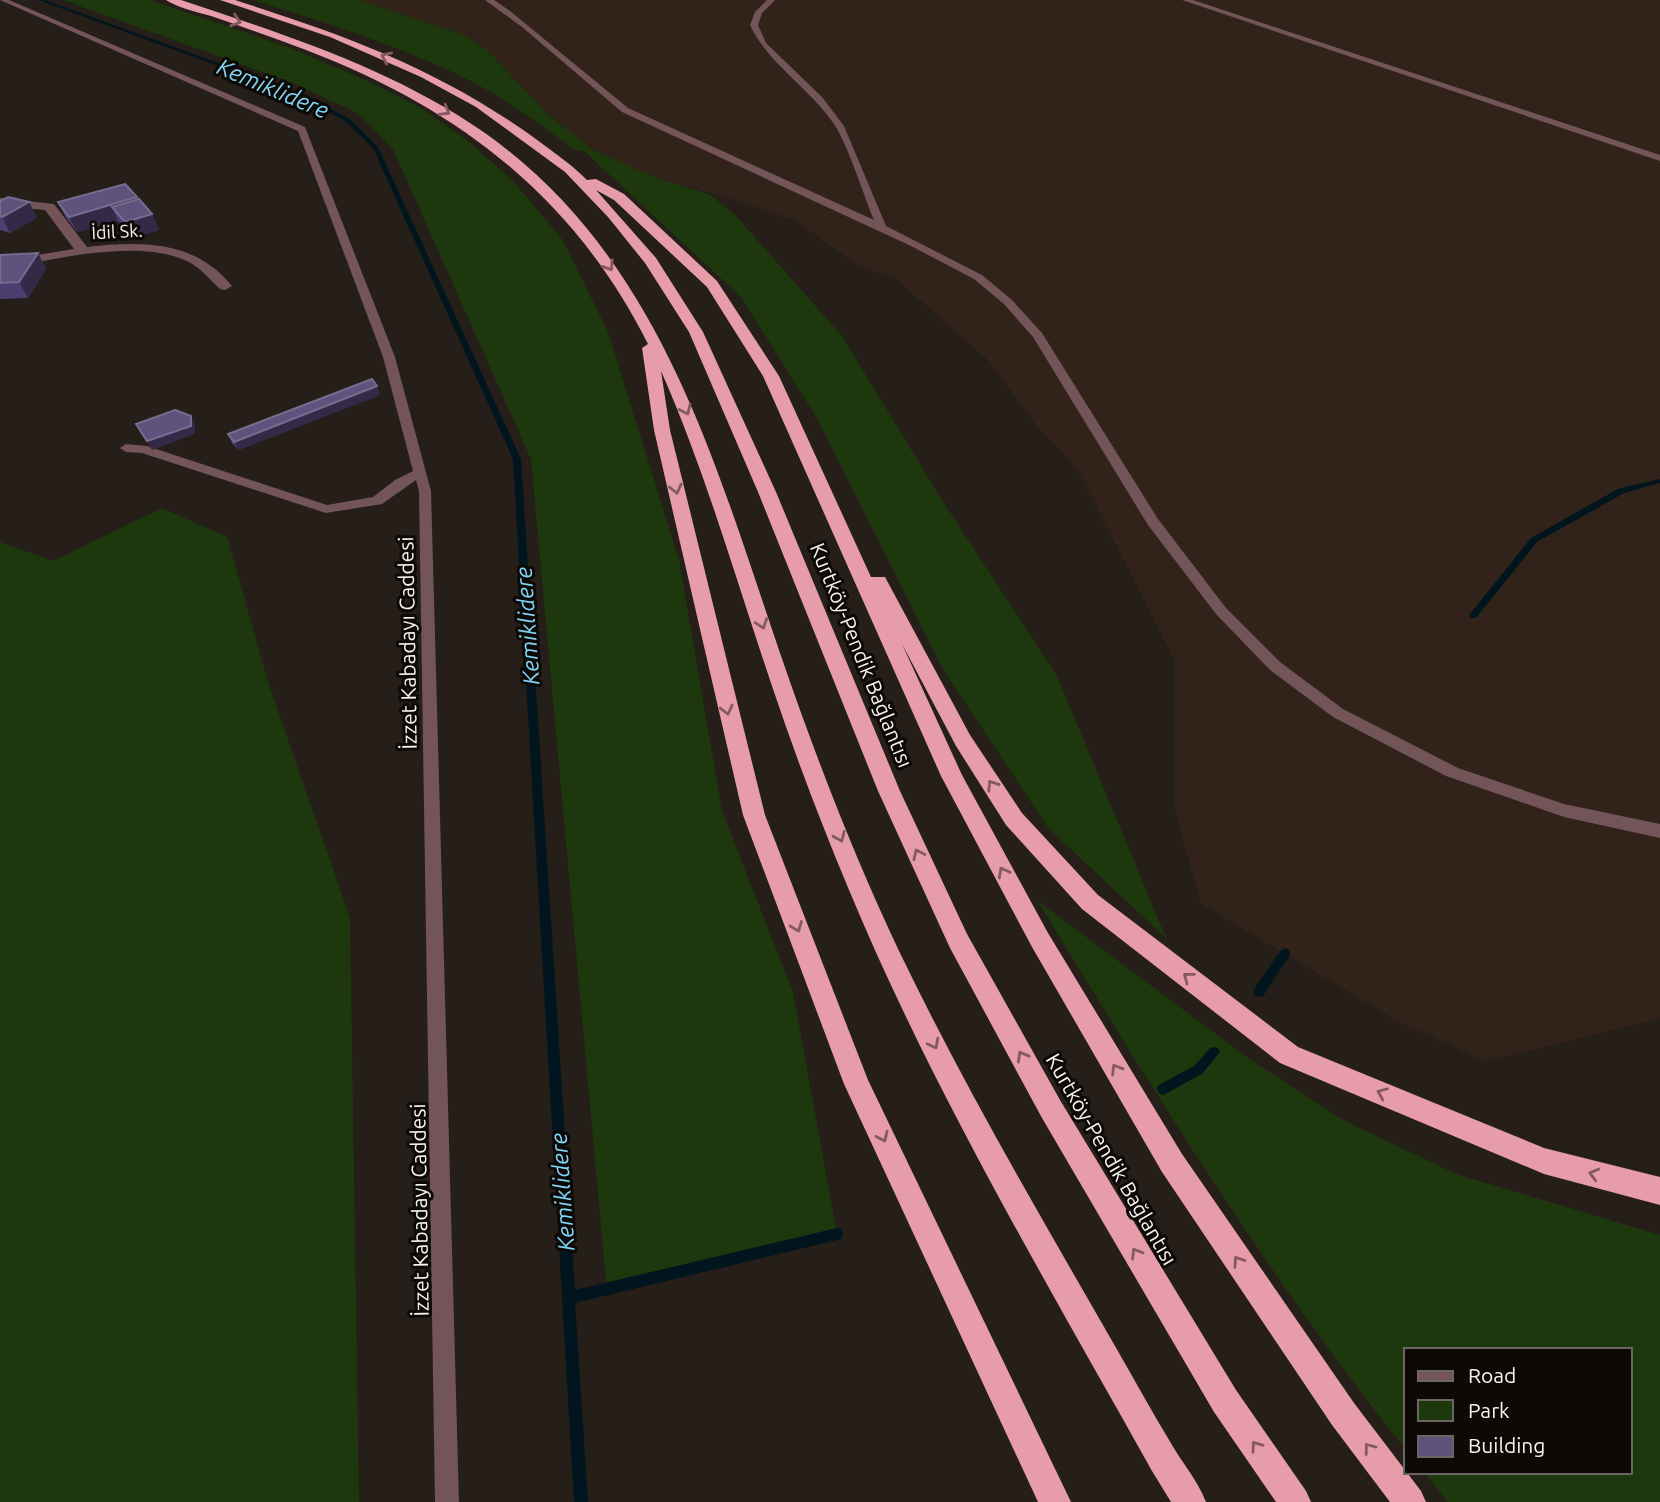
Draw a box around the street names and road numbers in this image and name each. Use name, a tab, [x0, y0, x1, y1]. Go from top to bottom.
street label: İdil Sk.	[91, 220, 143, 242]
street label: İzzet Kabadayı Caddesi	[393, 536, 421, 750]
street label: Kurtköy-Pendik Bağlantısı	[806, 539, 918, 771]
street label: Kurtköy-Pendik Bağlantısı	[1042, 1049, 1182, 1269]
street label: İzzet Kabadayı Caddesi	[405, 1103, 433, 1317]

